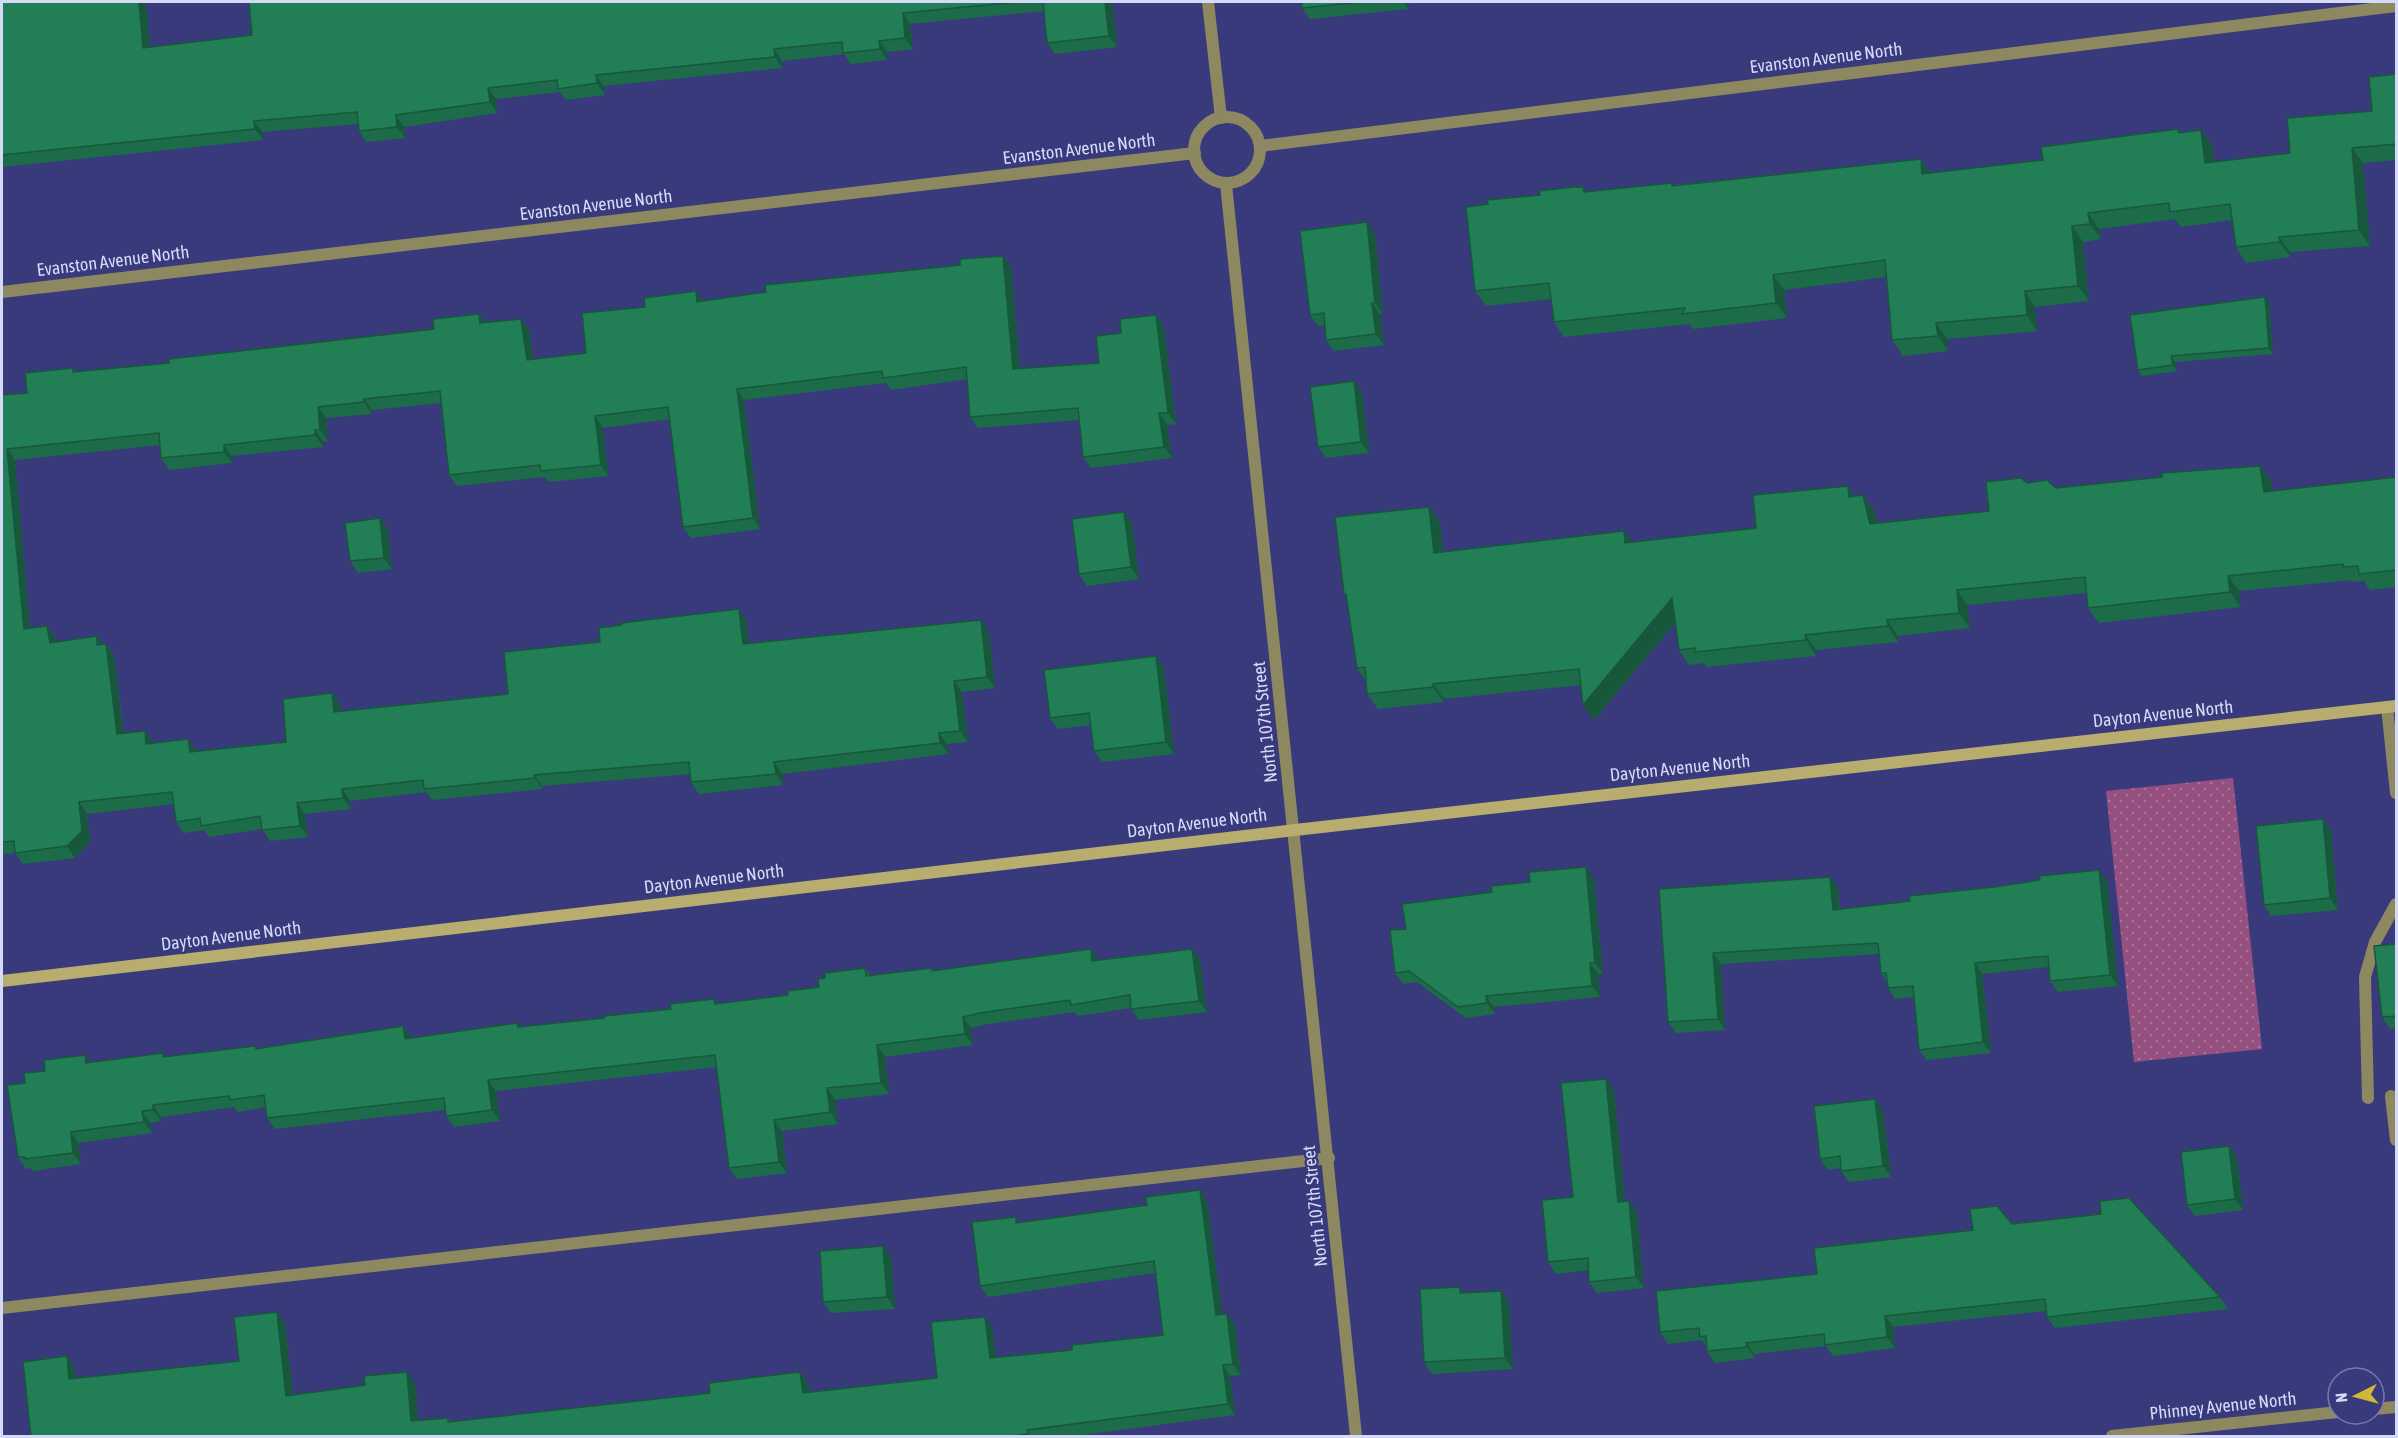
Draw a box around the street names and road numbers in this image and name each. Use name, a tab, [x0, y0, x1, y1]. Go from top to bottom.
street label: Evanston Avenue North	[1749, 38, 1903, 77]
street label: Evanston Avenue North	[1002, 129, 1156, 168]
street label: Evanston Avenue North	[519, 185, 673, 224]
street label: Evanston Avenue North	[36, 241, 190, 280]
street label: North 107th Street	[1248, 660, 1281, 784]
street label: Dayton Avenue North	[2092, 696, 2234, 731]
street label: Dayton Avenue North	[1609, 750, 1751, 785]
street label: Dayton Avenue North	[1126, 803, 1268, 842]
street label: Dayton Avenue North	[643, 859, 785, 898]
street label: Dayton Avenue North	[160, 916, 302, 955]
street label: North 107th Street	[1298, 1144, 1331, 1268]
street label: Phinney Avenue North	[2149, 1387, 2297, 1424]

